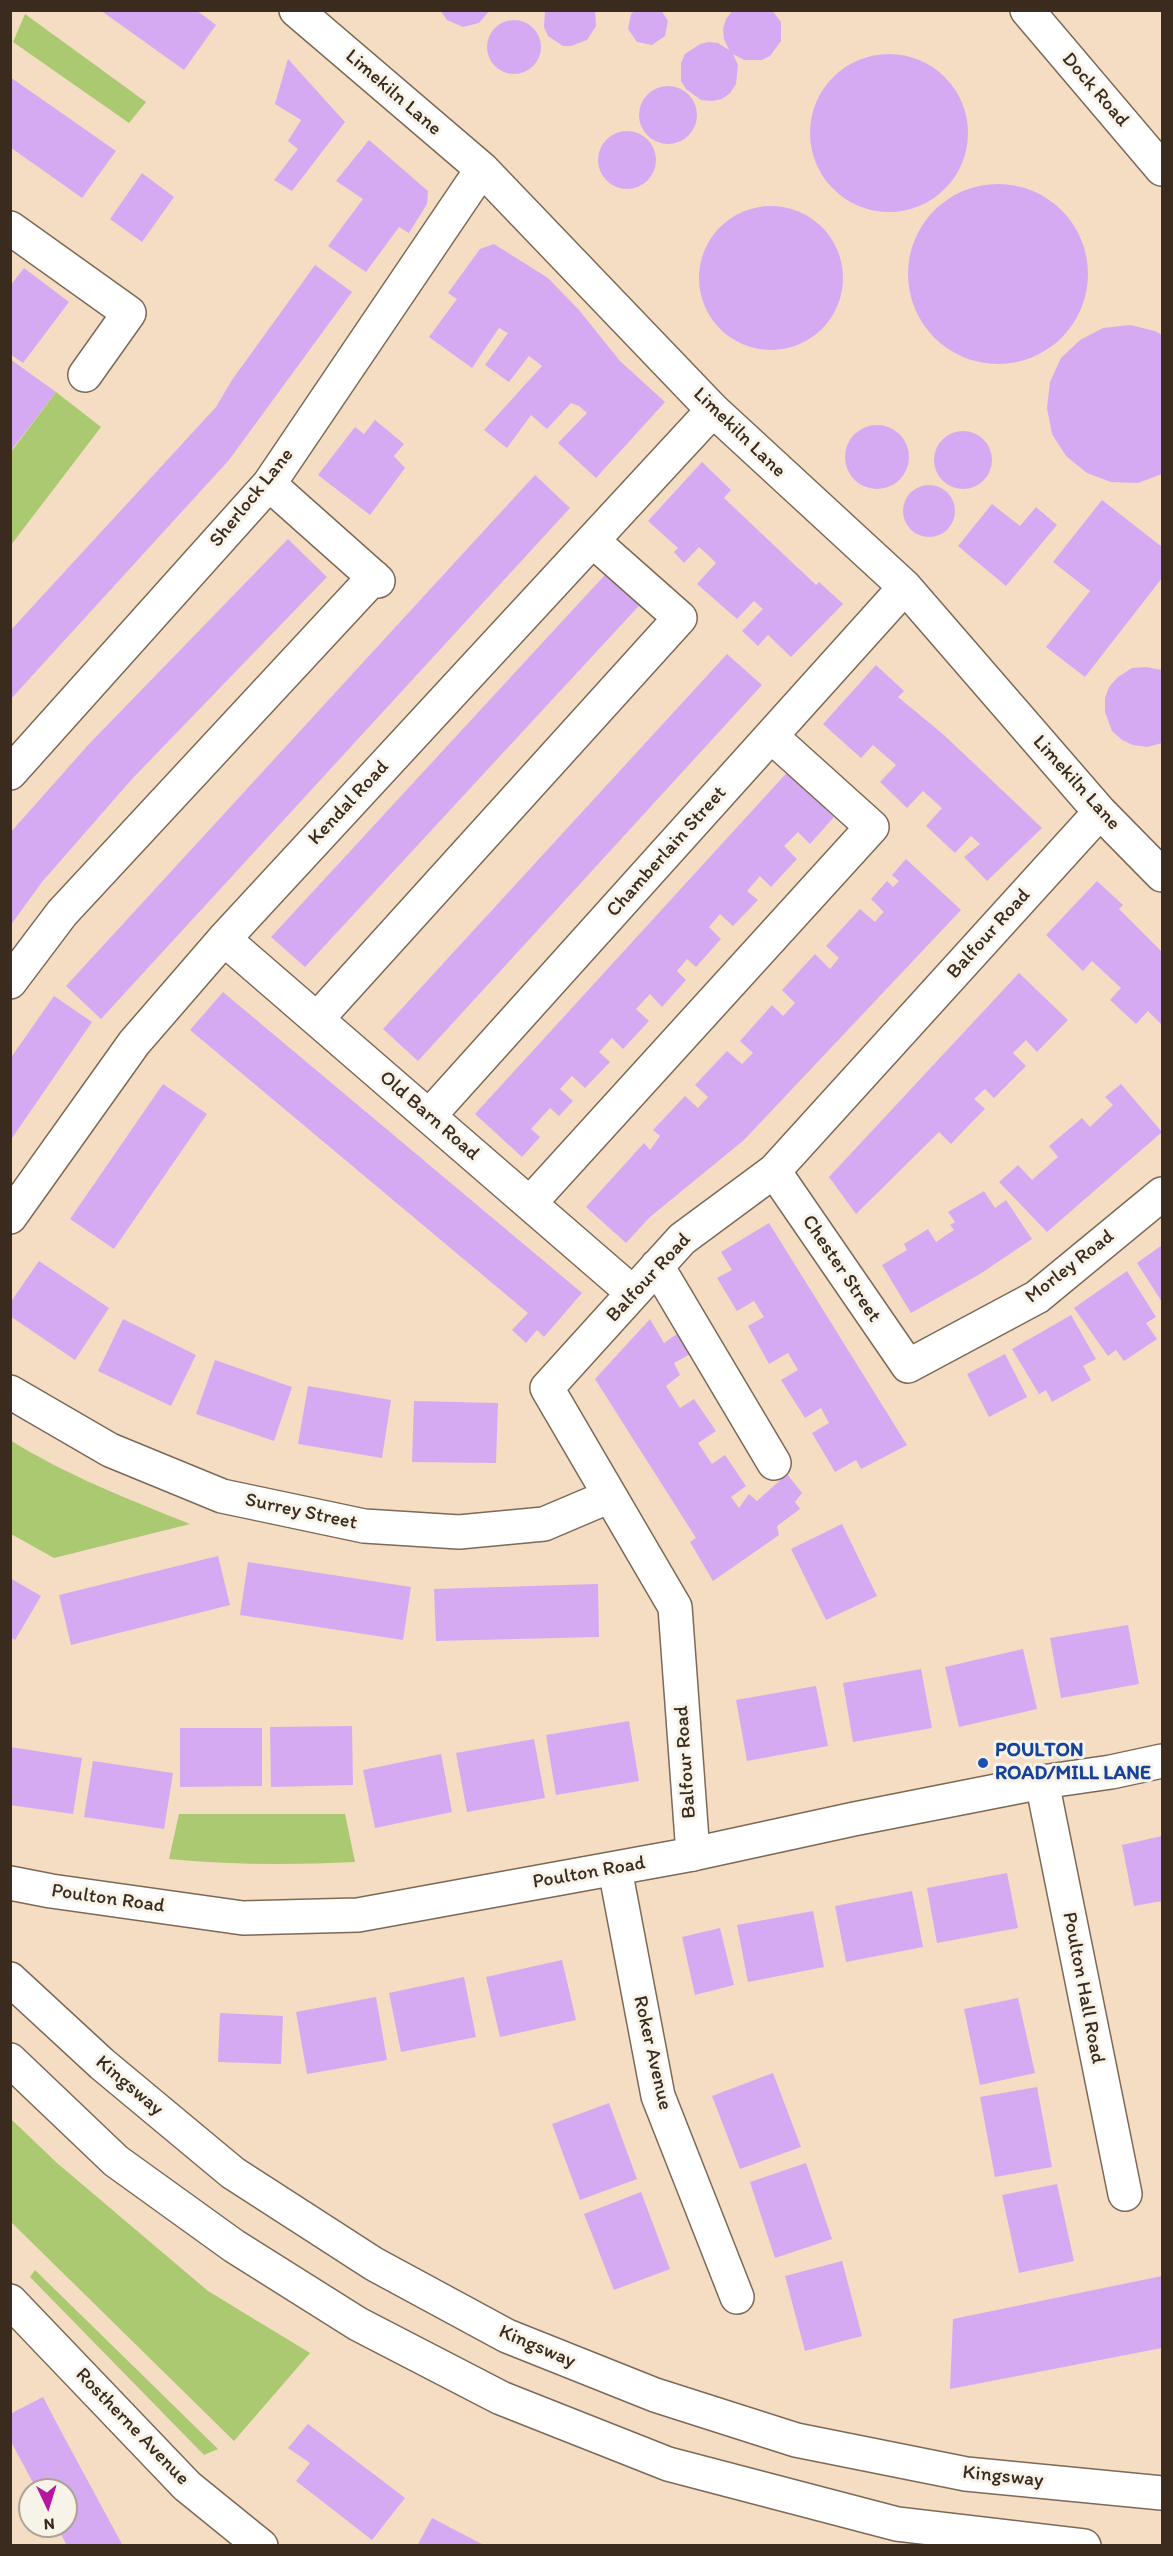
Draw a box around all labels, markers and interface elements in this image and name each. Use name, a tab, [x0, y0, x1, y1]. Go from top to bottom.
street label: Limekiln Lane	[340, 45, 446, 141]
street label: Dock Road	[1056, 48, 1134, 132]
street label: Limekiln Lane	[688, 383, 790, 483]
street label: Sherlock Lane	[205, 444, 299, 552]
street label: Limekiln Lane	[1027, 731, 1125, 835]
street label: Kendal Road	[304, 756, 394, 850]
street label: Chamberlain Street	[602, 782, 732, 922]
street label: Balfour Road	[942, 884, 1036, 984]
street label: Old Barn Road	[374, 1066, 484, 1166]
street label: Chester Street	[796, 1211, 886, 1327]
street label: Morley Road	[1021, 1225, 1119, 1309]
street label: Balfour Road	[602, 1228, 696, 1328]
street label: Surrey Street	[243, 1488, 359, 1536]
street label: Balfour Road	[670, 1705, 702, 1819]
place label: POULTON ROAD/MILL LANE	[995, 1739, 1151, 1786]
marker: POULTON ROAD/MILL LANE	[976, 1756, 990, 1770]
street label: Poulton Road	[531, 1851, 647, 1895]
street label: Poulton Road	[50, 1879, 166, 1919]
street label: Poulton Hall Road	[1057, 1910, 1109, 2066]
street label: Roker Avenue	[627, 1993, 677, 2113]
street label: Kingsway	[90, 2051, 168, 2121]
street label: Kingsway	[495, 2320, 579, 2374]
street label: Rostherne Avenue	[70, 2363, 194, 2491]
street label: Kingsway	[961, 2461, 1045, 2493]
north arrow	[18, 2478, 78, 2538]
text: N	[43, 2515, 55, 2534]

